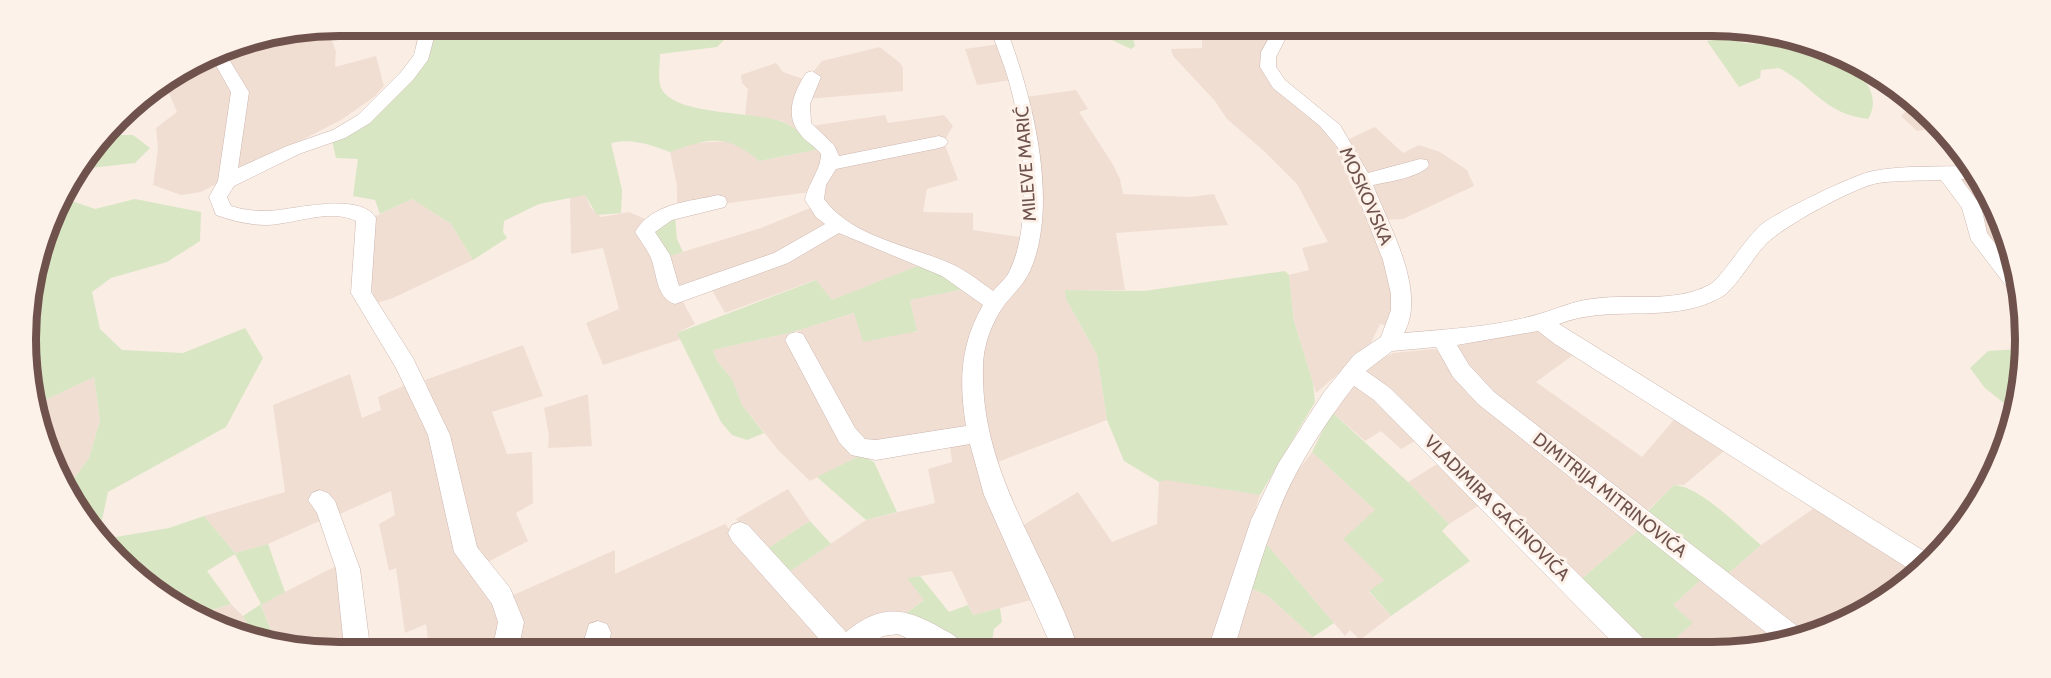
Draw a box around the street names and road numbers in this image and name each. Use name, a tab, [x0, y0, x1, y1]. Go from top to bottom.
street label: MILEVE MARIĆ	[1011, 106, 1041, 222]
street label: MOSKOVSKA	[1335, 144, 1397, 248]
street label: DIMITRIJA MITRINOVIĆA	[1528, 428, 1692, 562]
street label: VLADIMIRA GAĆINOVIĆA	[1420, 431, 1574, 585]

